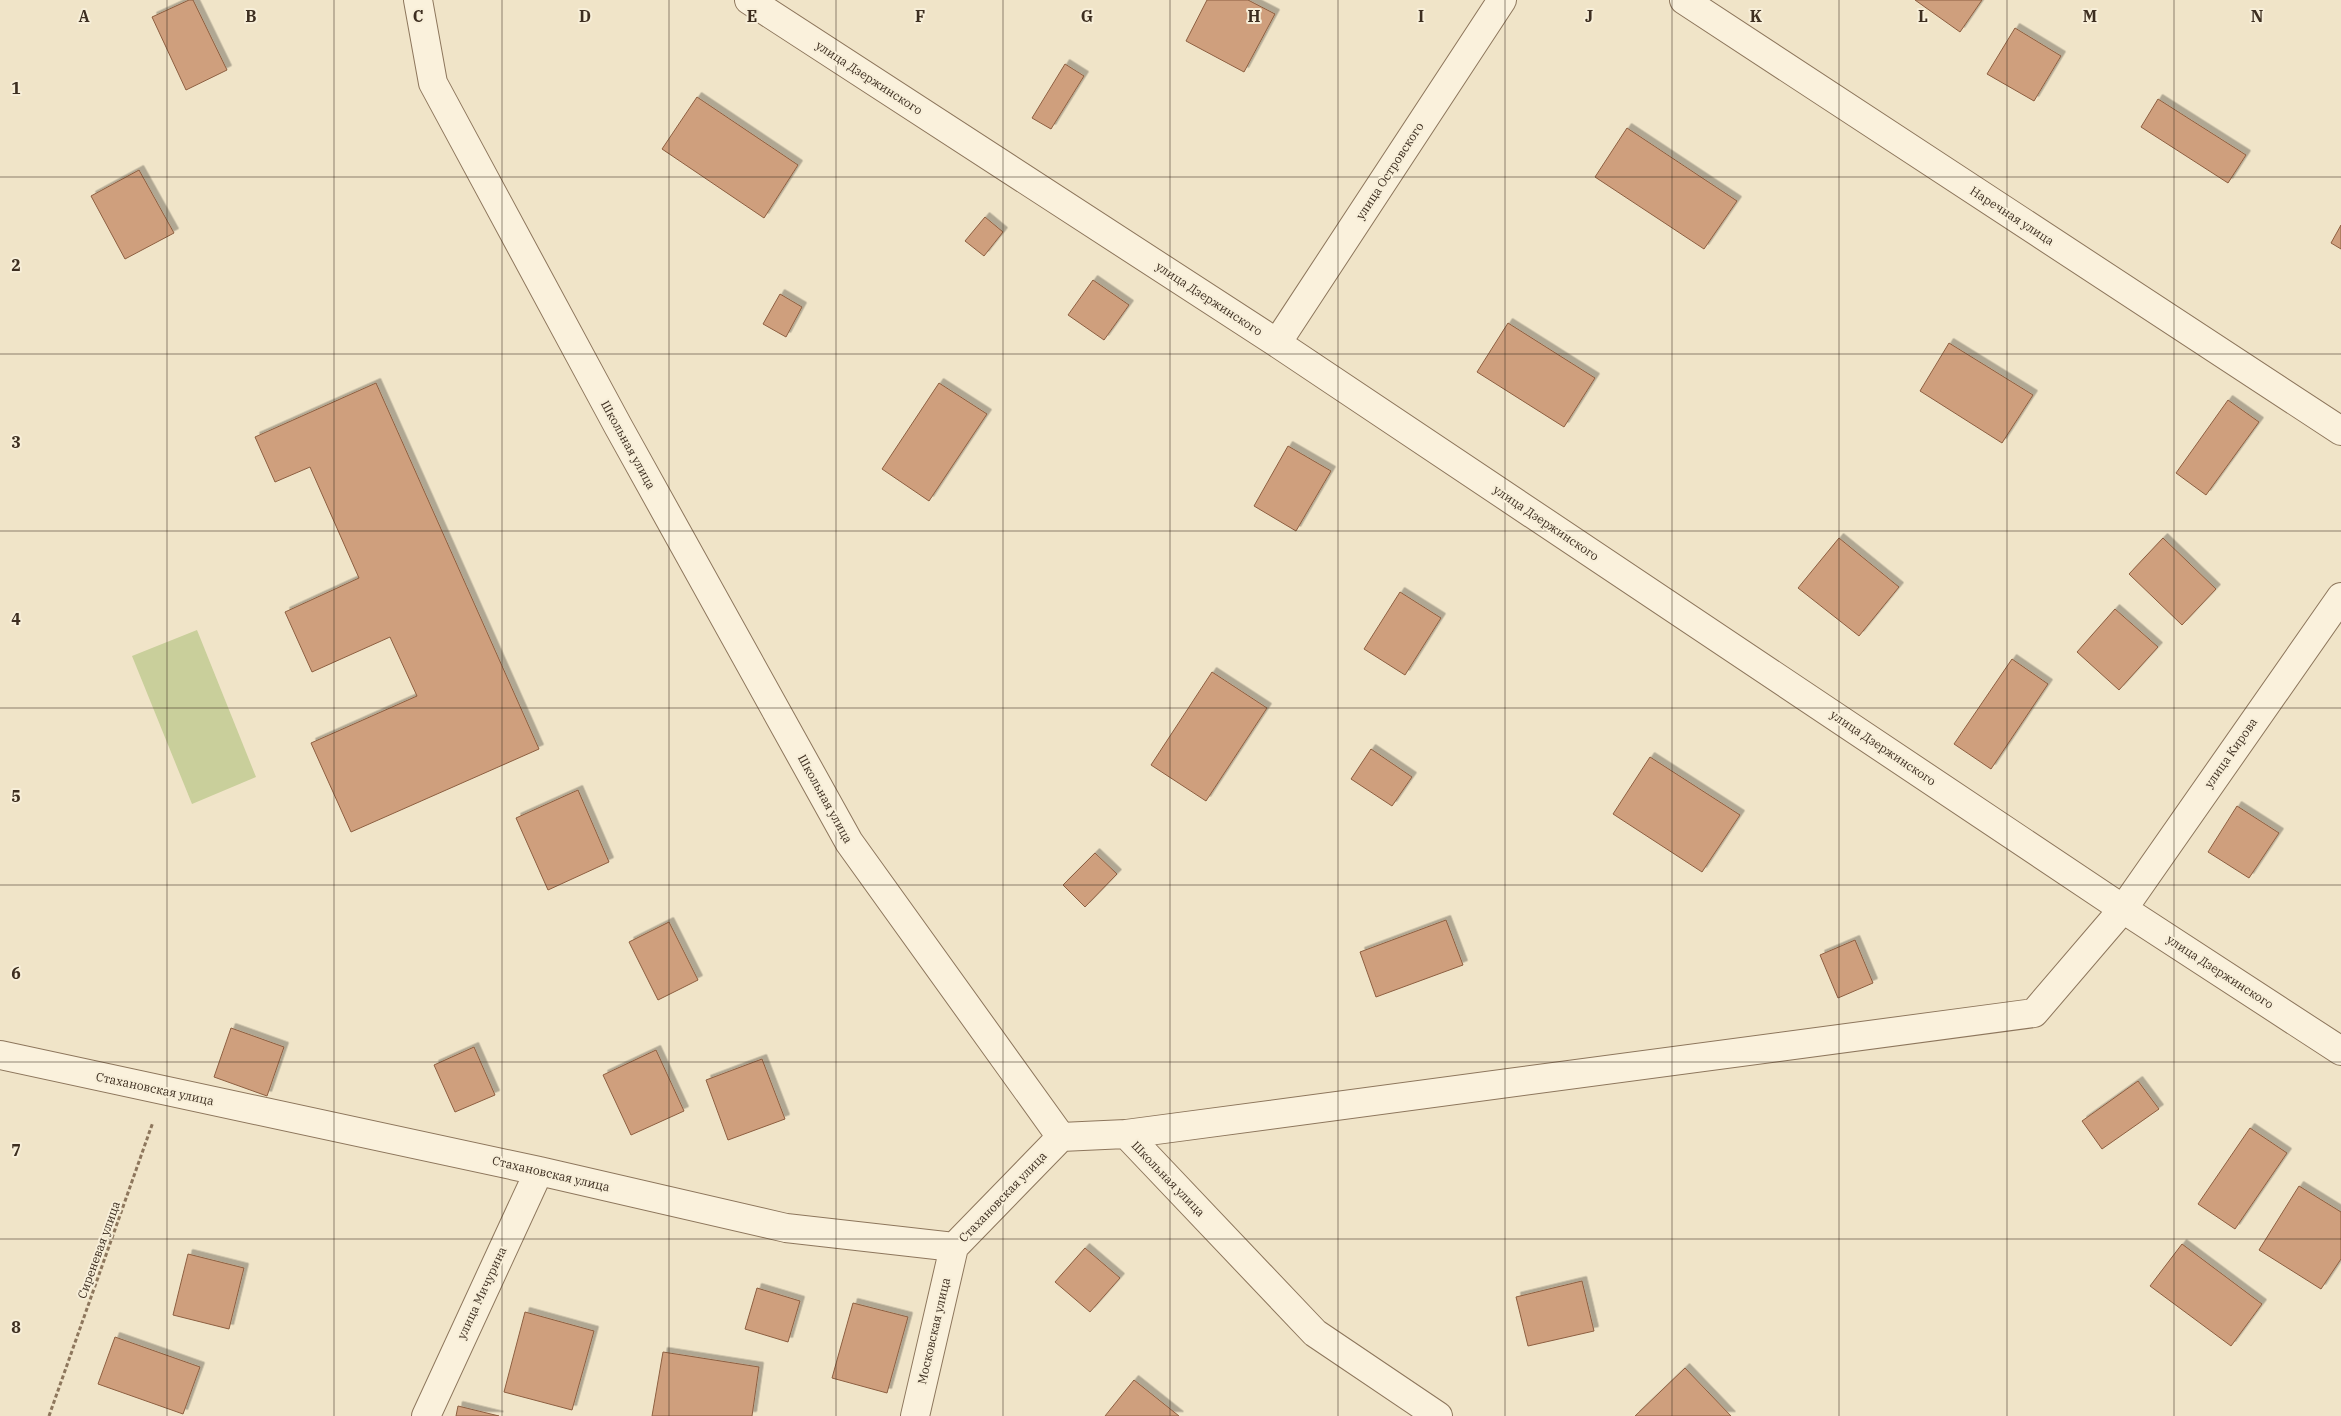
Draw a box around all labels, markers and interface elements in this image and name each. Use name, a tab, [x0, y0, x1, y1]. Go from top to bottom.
text: A	[78, 6, 90, 26]
text: B	[245, 6, 257, 26]
text: C	[413, 6, 423, 26]
text: D	[579, 6, 591, 26]
text: E	[747, 6, 757, 26]
text: F	[915, 6, 925, 26]
text: G	[1081, 6, 1093, 26]
text: H	[1248, 6, 1261, 26]
text: I	[1418, 6, 1424, 26]
text: J	[1585, 6, 1593, 26]
text: K	[1750, 6, 1763, 26]
text: L	[1918, 6, 1928, 26]
text: M	[2083, 6, 2097, 26]
text: N	[2251, 6, 2263, 26]
street label: улица Дзержинского	[813, 37, 926, 118]
text: 1	[11, 78, 21, 98]
street label: улица Островского	[1353, 119, 1427, 222]
street label: Наречная улица	[1967, 183, 2057, 249]
text: 2	[11, 255, 21, 275]
street label: улица Дзержинского	[1153, 258, 1266, 339]
street label: Школьная улица	[598, 398, 659, 492]
text: 3	[11, 432, 21, 452]
street label: улица Дзержинского	[1491, 482, 1602, 564]
text: 4	[11, 609, 21, 629]
street label: улица Дзержинского	[1828, 707, 1939, 789]
street label: улица Кирова	[2201, 714, 2261, 791]
street label: Школьная улица	[795, 752, 856, 846]
text: 5	[11, 786, 21, 806]
street label: улица Дзержинского	[2164, 931, 2277, 1012]
text: 6	[11, 963, 21, 983]
street label: Стахановская улица	[95, 1069, 216, 1108]
street label: Школьная улица	[1129, 1138, 1209, 1220]
text: 7	[11, 1140, 21, 1160]
street label: Стахановская улица	[955, 1148, 1050, 1245]
street label: Стахановская улица	[491, 1153, 612, 1194]
street label: Сиреневая улица	[74, 1199, 123, 1301]
street label: улица Мичурина	[454, 1244, 510, 1341]
street label: Московская улица	[914, 1276, 953, 1386]
text: 8	[11, 1317, 21, 1337]

